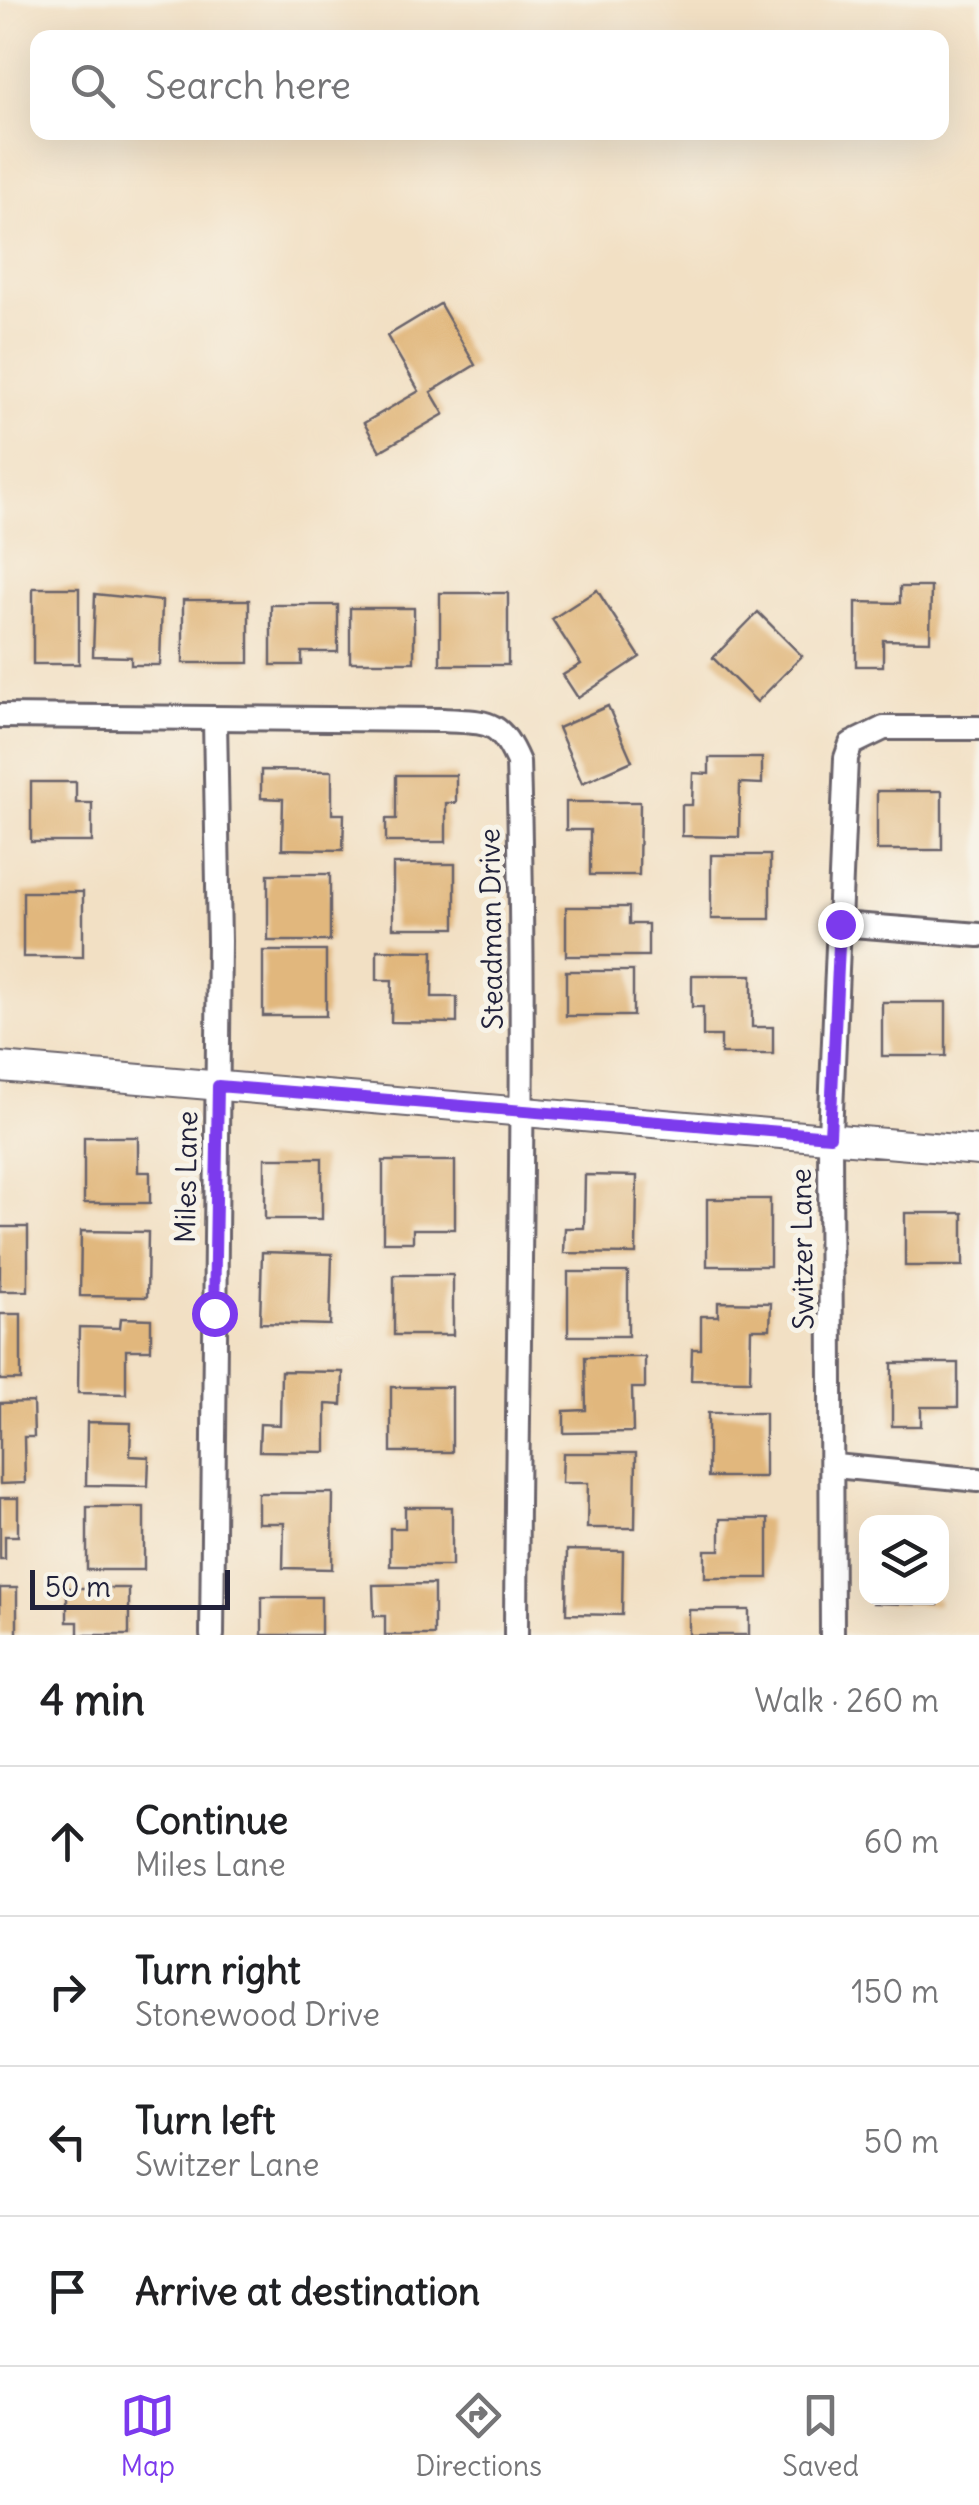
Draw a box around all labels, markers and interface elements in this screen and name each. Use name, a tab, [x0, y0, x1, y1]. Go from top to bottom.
search box	[30, 30, 949, 140]
icon: search	[65, 58, 120, 113]
text: Search here	[145, 62, 351, 109]
street label: Steadman Drive	[471, 828, 511, 1030]
route end	[818, 902, 864, 948]
street label: Miles Lane	[167, 1111, 205, 1243]
street label: Switzer Lane	[783, 1168, 821, 1330]
route start	[192, 1291, 238, 1337]
map controls	[859, 1515, 949, 1605]
button: layers	[859, 1515, 949, 1605]
scale bar	[30, 1565, 230, 1610]
text: 50 m	[45, 1569, 111, 1605]
text: 4 min	[40, 1674, 145, 1726]
text: Walk · 260 m	[754, 1680, 939, 1721]
text: Continue	[135, 1797, 288, 1844]
icon: ahead	[40, 1814, 95, 1869]
text: 60 m	[864, 1821, 939, 1862]
text: Miles Lane	[135, 1844, 286, 1885]
text: Turn right	[135, 1947, 301, 1994]
icon: right	[40, 1964, 95, 2019]
text: 150 m	[851, 1971, 939, 2012]
text: Stonewood Drive	[135, 1994, 380, 2035]
text: Turn left	[135, 2097, 275, 2144]
icon: left	[40, 2114, 95, 2169]
text: 50 m	[864, 2121, 939, 2162]
text: Switzer Lane	[135, 2144, 319, 2185]
icon: arrive	[40, 2264, 95, 2319]
text: Arrive at destination	[135, 2268, 480, 2315]
tab: Map	[120, 2388, 175, 2484]
tab: Directions	[415, 2388, 542, 2484]
tab: Saved	[782, 2388, 859, 2484]

